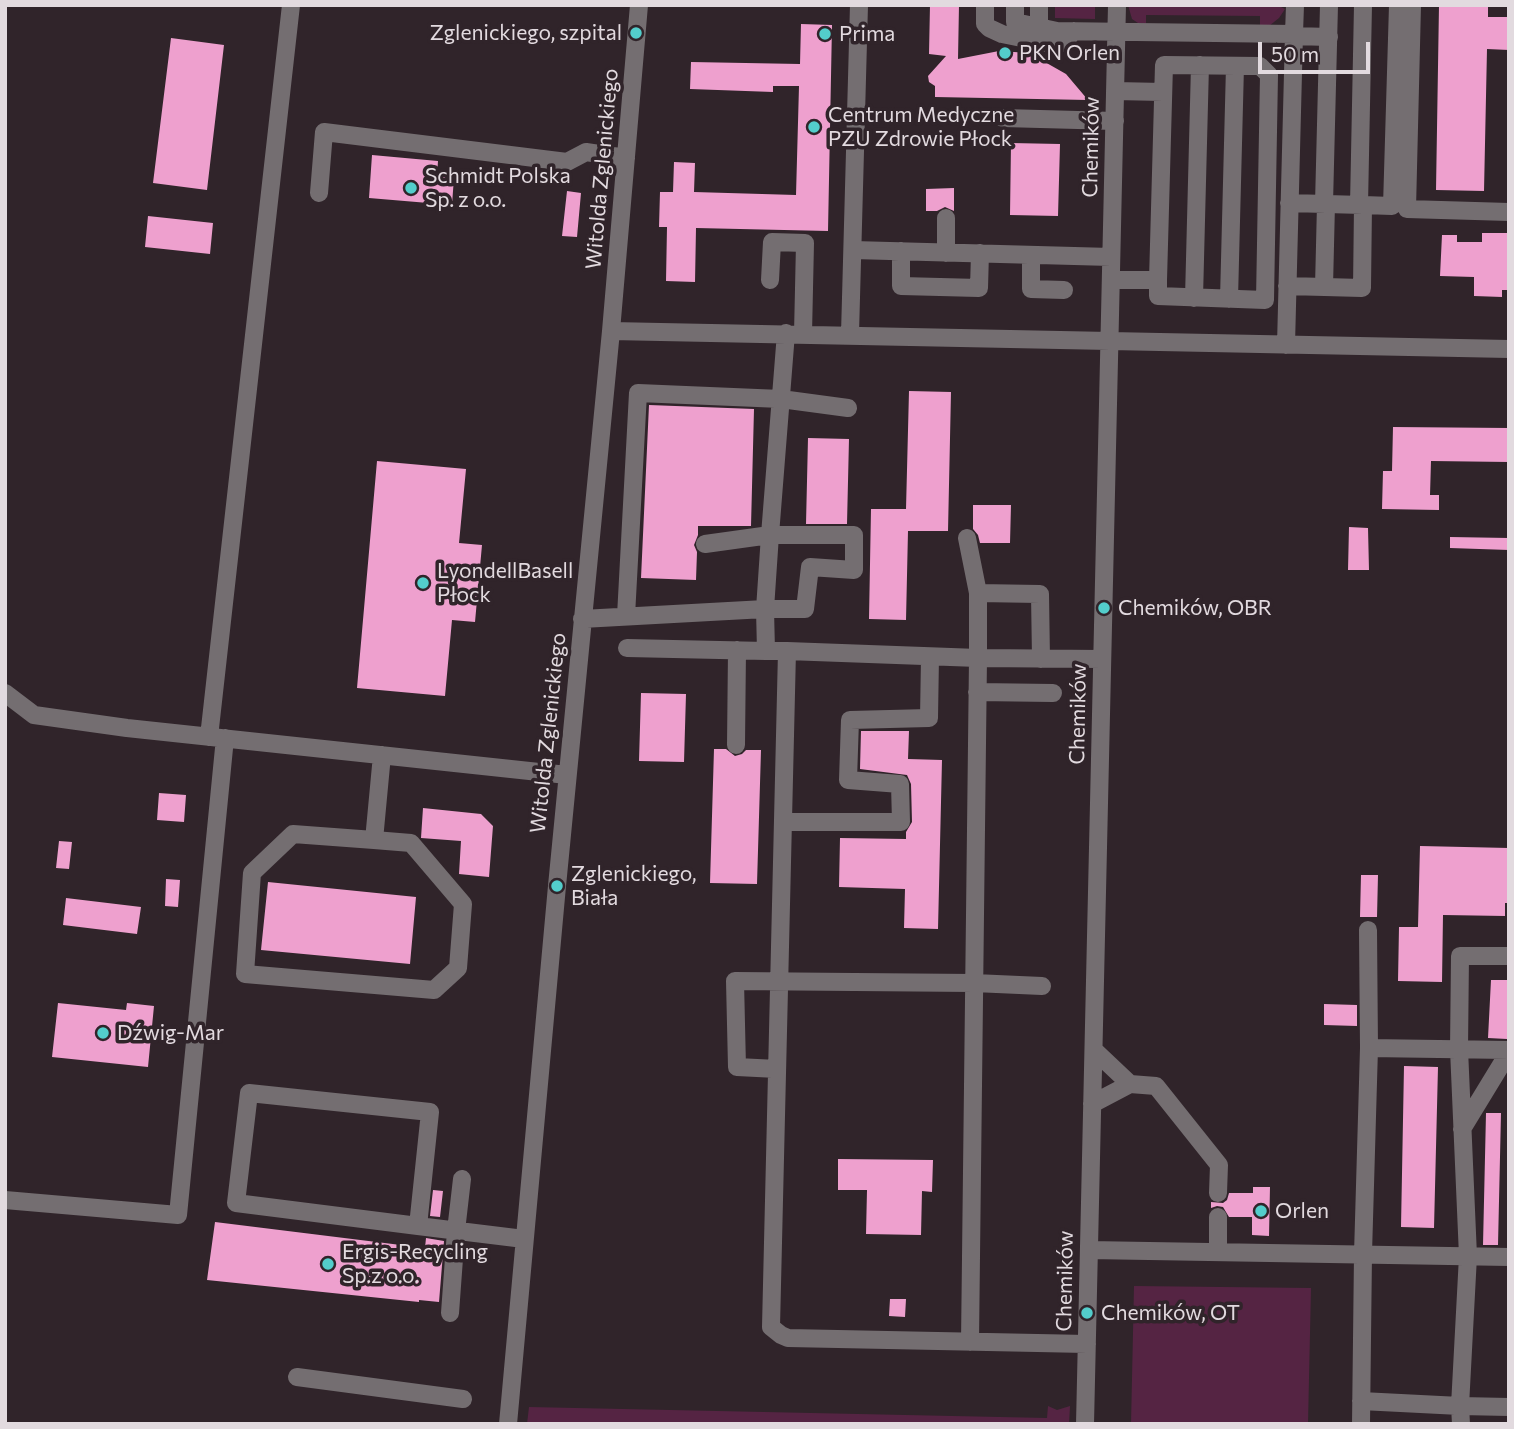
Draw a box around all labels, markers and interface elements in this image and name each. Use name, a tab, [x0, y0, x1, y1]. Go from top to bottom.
place label: Zglenickiego, szpital	[430, 20, 622, 46]
place label: Prima	[839, 21, 895, 47]
marker: Zglenickiego, szpital	[628, 25, 644, 41]
marker: Prima	[817, 26, 833, 42]
scale bar	[1262, 28, 1374, 72]
place label: PKN Orlen	[1019, 40, 1120, 66]
text: 50 m	[1271, 41, 1319, 66]
marker: PKN Orlen	[997, 45, 1013, 61]
street label: Witolda Zglenickiego	[581, 67, 623, 271]
street label: Chemików	[1078, 96, 1104, 198]
place label: Centrum Medyczne PZU Zdrowie Płock	[828, 102, 1014, 152]
marker: Centrum Medyczne PZU Zdrowie Płock	[806, 119, 822, 135]
place label: Schmidt Polska Sp. z o.o.	[425, 163, 571, 213]
marker: Schmidt Polska Sp. z o.o.	[403, 180, 419, 196]
place label: LyondellBasell Płock	[437, 558, 573, 608]
marker: LyondellBasell Płock	[415, 575, 431, 591]
place label: Chemików, OBR	[1118, 595, 1272, 621]
marker: Chemików, OBR	[1096, 600, 1112, 616]
street label: Witolda Zglenickiego	[525, 631, 571, 835]
street label: Chemików	[1065, 663, 1091, 765]
place label: Zglenickiego, Biała	[571, 861, 697, 911]
marker: Zglenickiego, Biała	[549, 878, 565, 894]
place label: Dźwig-Mar	[117, 1020, 224, 1046]
marker: Dźwig-Mar	[95, 1025, 111, 1041]
place label: Orlen	[1275, 1198, 1329, 1224]
marker: Orlen	[1253, 1203, 1269, 1219]
street label: Chemików	[1052, 1230, 1078, 1332]
place label: Ergis-Recycling Sp.z o.o.	[342, 1239, 488, 1289]
marker: Ergis-Recycling Sp.z o.o.	[320, 1256, 336, 1272]
place label: Chemików, OT	[1101, 1300, 1240, 1326]
marker: Chemików, OT	[1079, 1305, 1095, 1321]

